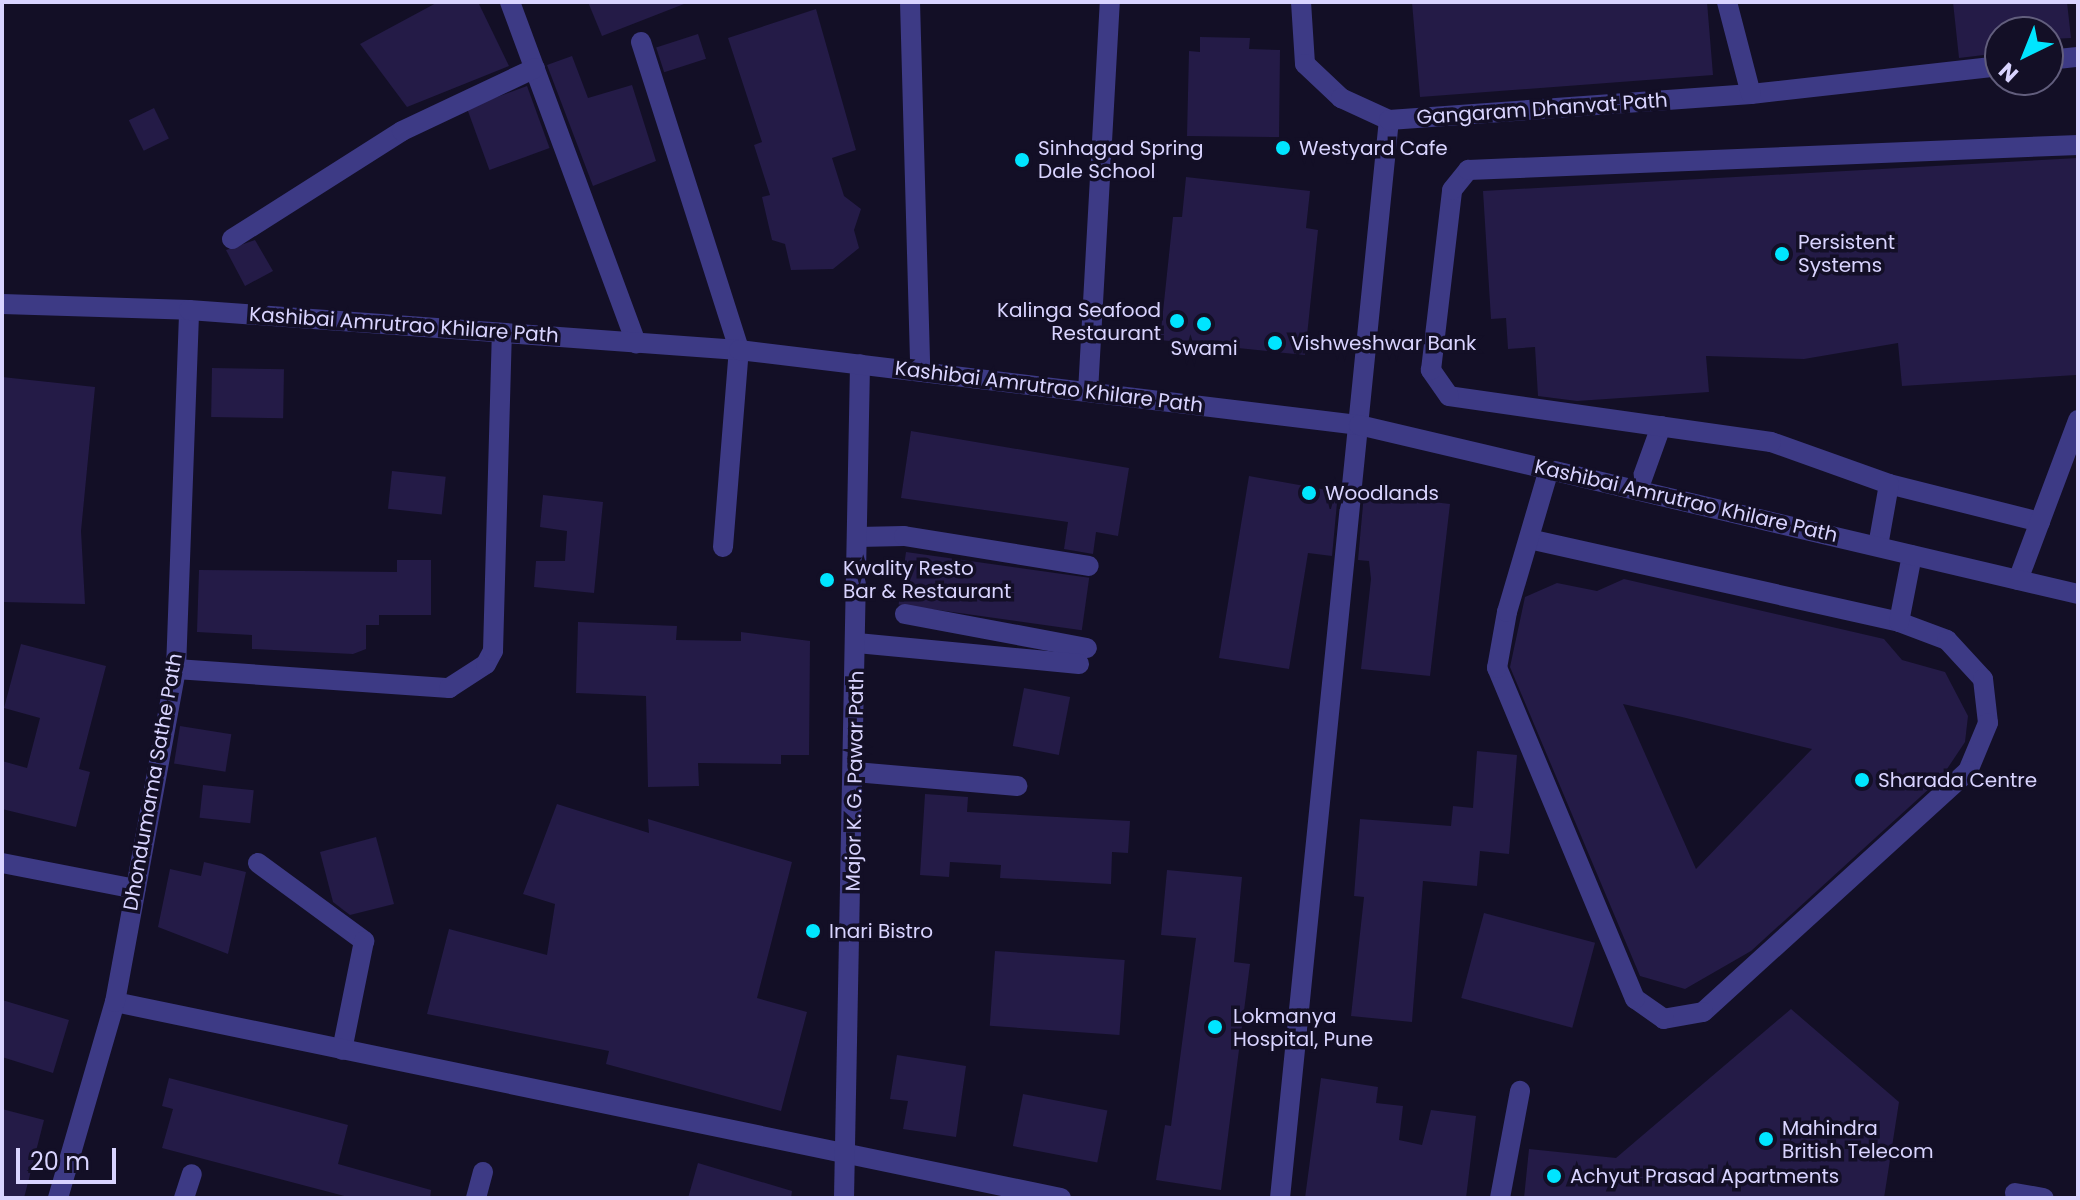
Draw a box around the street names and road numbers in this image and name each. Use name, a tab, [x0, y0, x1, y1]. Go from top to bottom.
street label: Gangaram Dhanvat Path	[1416, 88, 1668, 130]
street label: Kashibai Amrutrao Khilare Path	[248, 302, 560, 348]
street label: Kashibai Amrutrao Khilare Path	[894, 356, 1204, 418]
street label: Kashibai Amrutrao Khilare Path	[1532, 454, 1840, 548]
street label: Dhondumama Sathe Path	[119, 652, 187, 912]
street label: Major K. G. Pawar Path	[841, 670, 869, 892]

